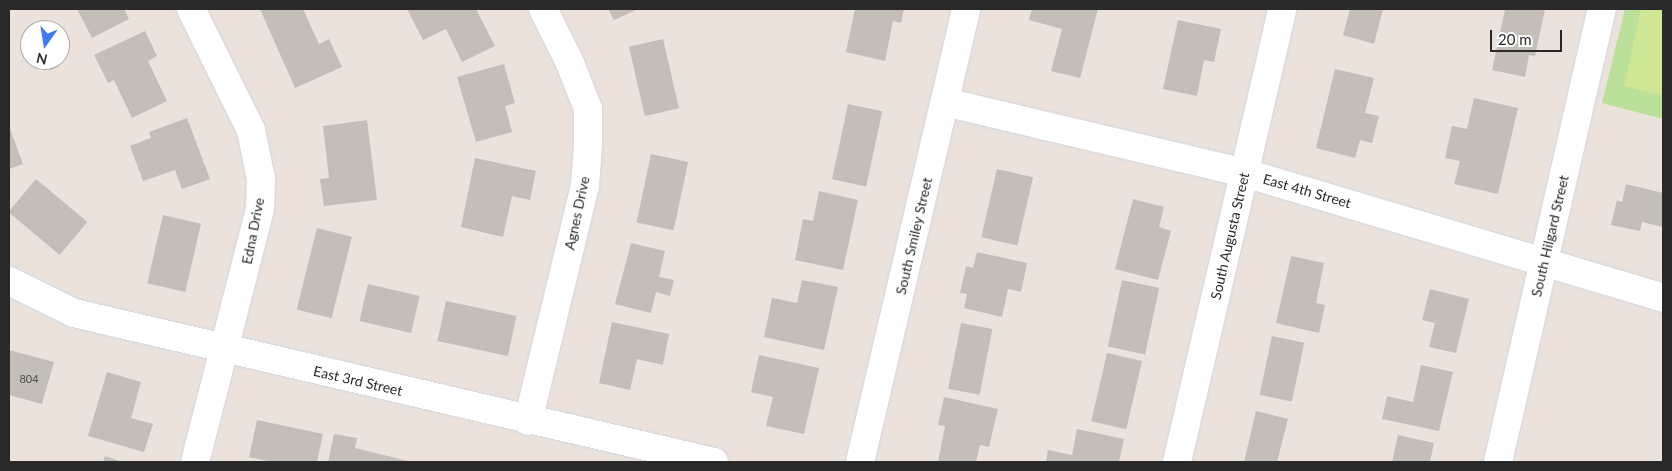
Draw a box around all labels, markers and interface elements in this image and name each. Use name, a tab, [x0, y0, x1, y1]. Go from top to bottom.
north arrow	[20, 20, 70, 70]
scale bar	[1492, 20, 1564, 52]
text: 20 m	[1498, 30, 1532, 48]
text: N	[35, 50, 49, 69]
street label: East 4th Street	[1261, 170, 1353, 212]
street label: South Augusta Street	[1207, 171, 1253, 301]
street label: South Hilgard Street	[1528, 174, 1572, 298]
street label: Agnes Drive	[561, 175, 593, 251]
street label: South Smiley Street	[892, 176, 936, 296]
street label: Edna Drive	[238, 196, 268, 266]
street label: East 3rd Street	[312, 363, 404, 399]
house number: 804	[19, 372, 39, 386]

